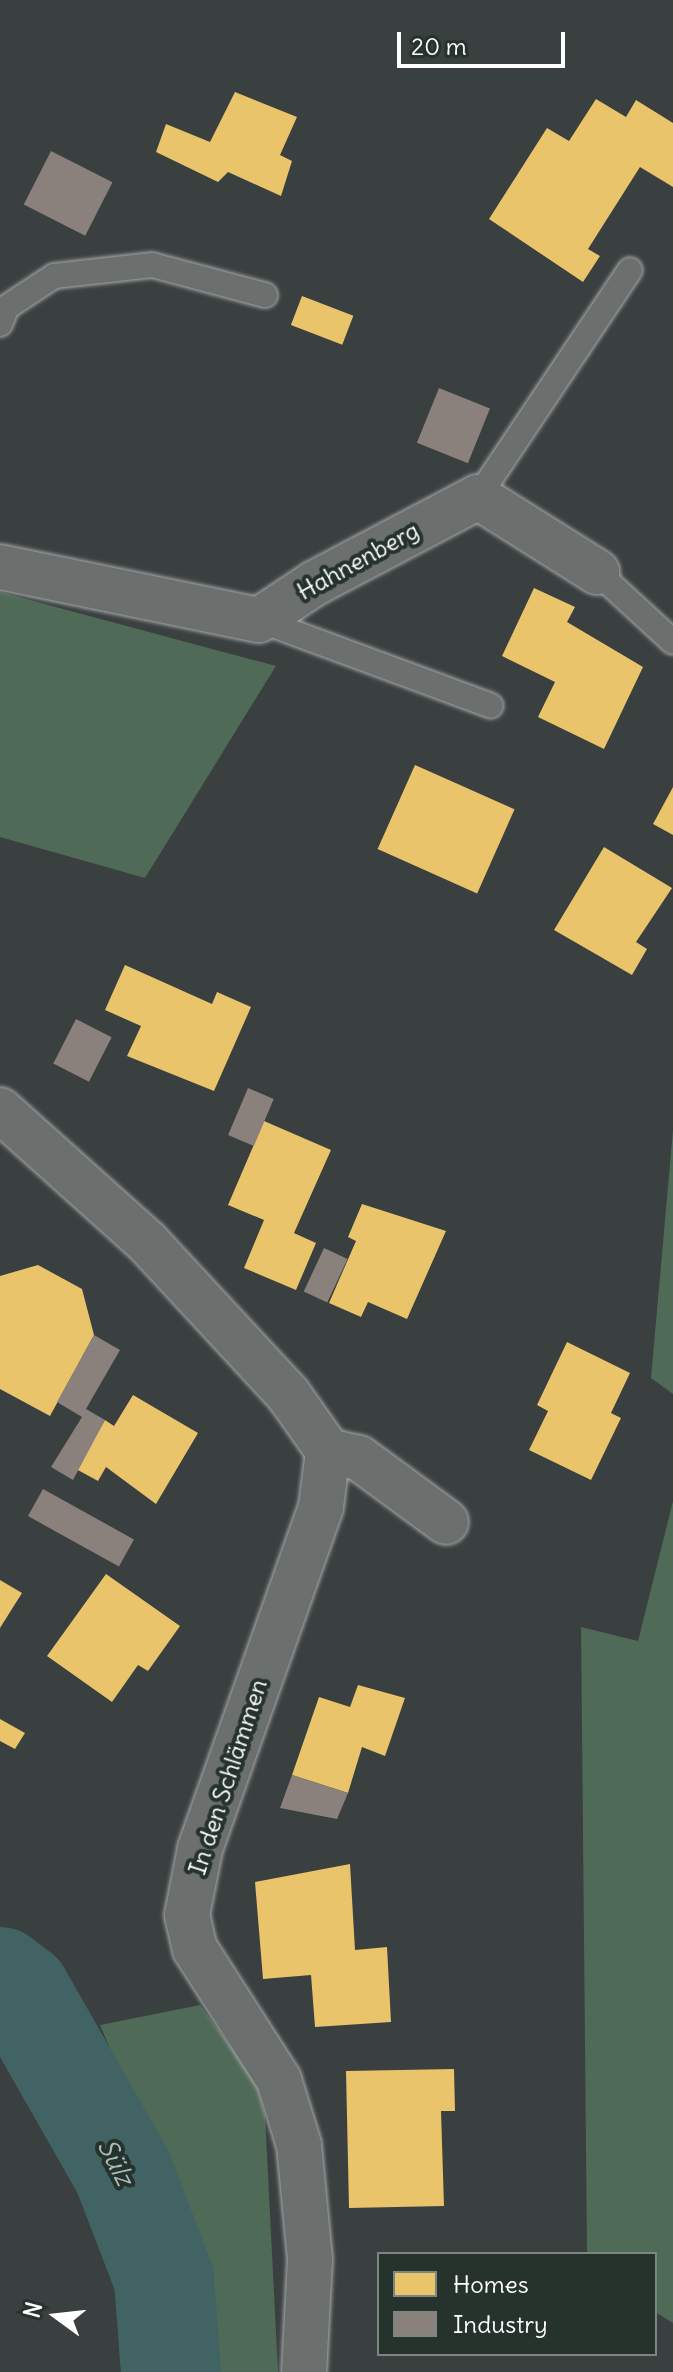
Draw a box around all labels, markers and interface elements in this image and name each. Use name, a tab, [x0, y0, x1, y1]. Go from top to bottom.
scale bar	[401, 16, 569, 66]
text: 20 m	[411, 31, 467, 61]
street label: Hahnenberg	[292, 516, 424, 606]
street label: In den Schlämmen	[183, 1676, 273, 1878]
water label: Sülz	[91, 2134, 141, 2190]
legend	[377, 2252, 657, 2356]
text: Homes	[453, 2269, 529, 2299]
north arrow	[16, 2276, 96, 2356]
text: N	[17, 2299, 48, 2321]
text: Industry	[453, 2309, 548, 2339]

